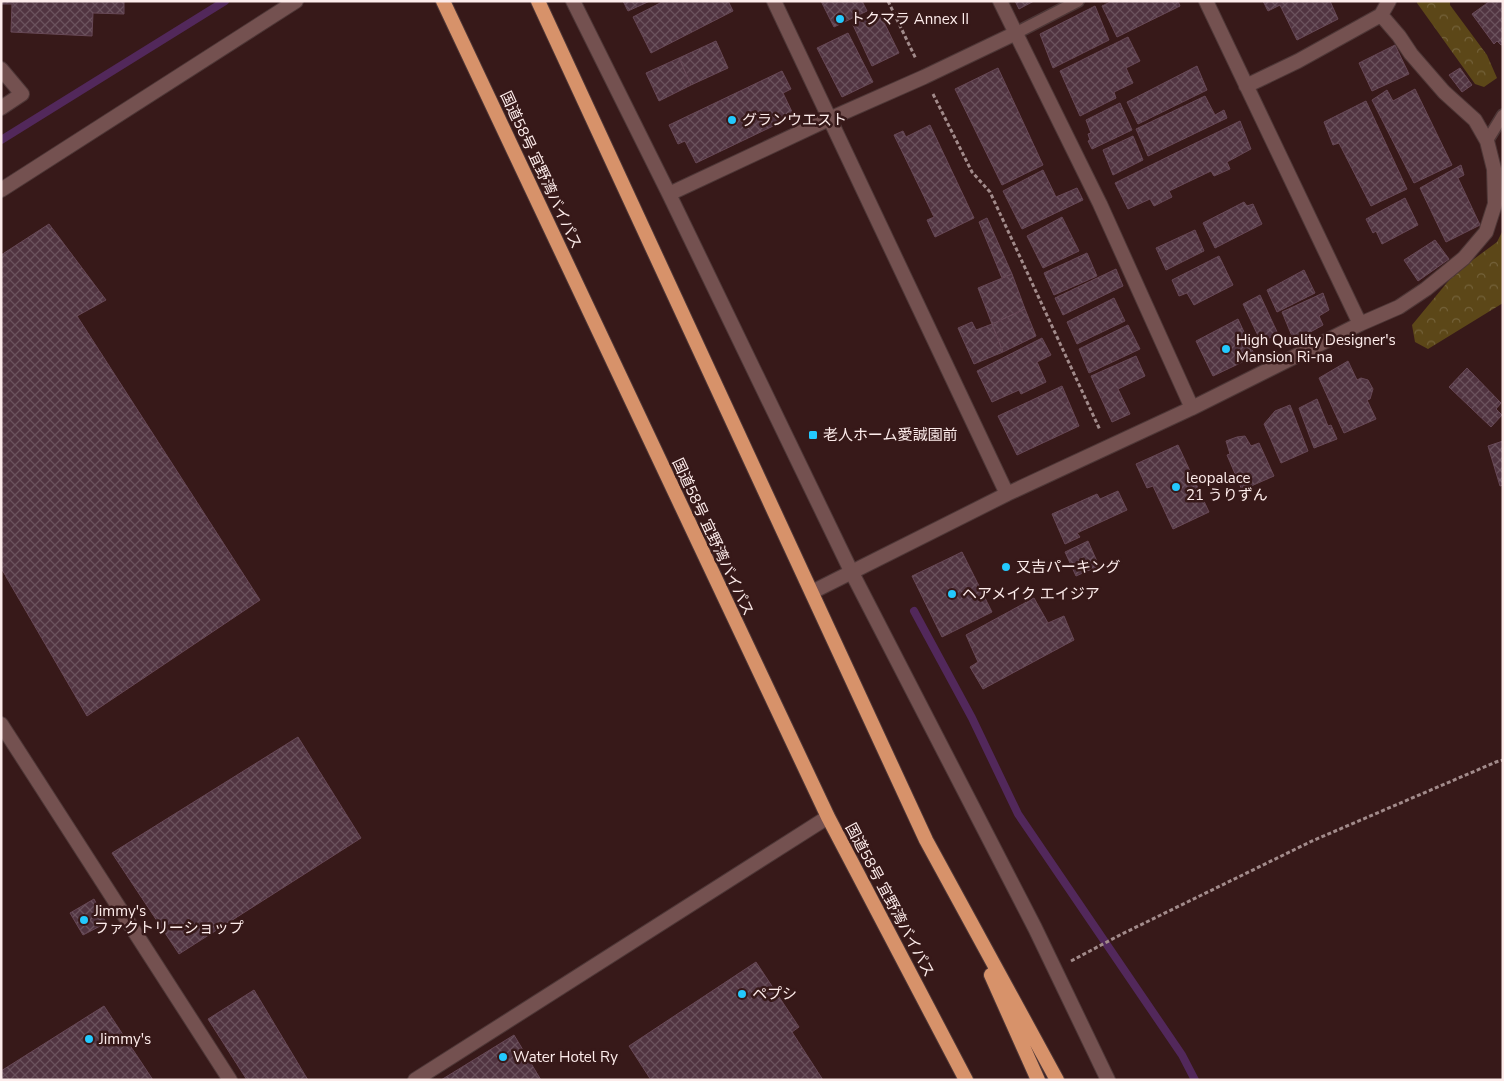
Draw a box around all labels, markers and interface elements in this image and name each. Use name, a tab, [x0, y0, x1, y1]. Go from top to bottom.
place label: トクマラ Annex II	[850, 9, 969, 29]
marker: トクマラ Annex II	[834, 13, 846, 25]
street label: 国道58号 宜野湾バイパス	[496, 88, 586, 252]
place label: グランウエスト	[742, 110, 847, 130]
marker: グランウエスト	[726, 114, 738, 126]
place label: High Quality Designer's Mansion Ri-na	[1236, 330, 1396, 367]
marker: High Quality Designer's Mansion Ri-na	[1220, 343, 1232, 355]
place label: 老人ホーム愛誠園前	[823, 425, 958, 445]
marker: 老人ホーム愛誠園前	[807, 429, 819, 441]
street label: 国道58号 宜野湾バイパス	[668, 455, 758, 619]
place label: leopalace 21 うりずん	[1186, 468, 1268, 505]
marker: leopalace 21 うりずん	[1170, 481, 1182, 493]
place label: 又吉パーキング	[1016, 557, 1121, 577]
marker: 又吉パーキング	[1000, 561, 1012, 573]
place label: ヘアメイク エイジア	[962, 584, 1100, 604]
marker: ヘアメイク エイジア	[946, 588, 958, 600]
street label: 国道58号 宜野湾バイパス	[841, 820, 939, 980]
place label: Jimmy's ファクトリーショップ	[93, 901, 244, 938]
marker: Jimmy's ファクトリーショップ	[78, 914, 90, 926]
place label: ペプシ	[752, 984, 797, 1004]
marker: ペプシ	[736, 988, 748, 1000]
place label: Jimmy's	[98, 1029, 151, 1049]
marker: Jimmy's	[83, 1033, 95, 1045]
place label: Water Hotel Ry	[513, 1047, 618, 1067]
marker: Water Hotel Ry	[497, 1051, 509, 1063]

